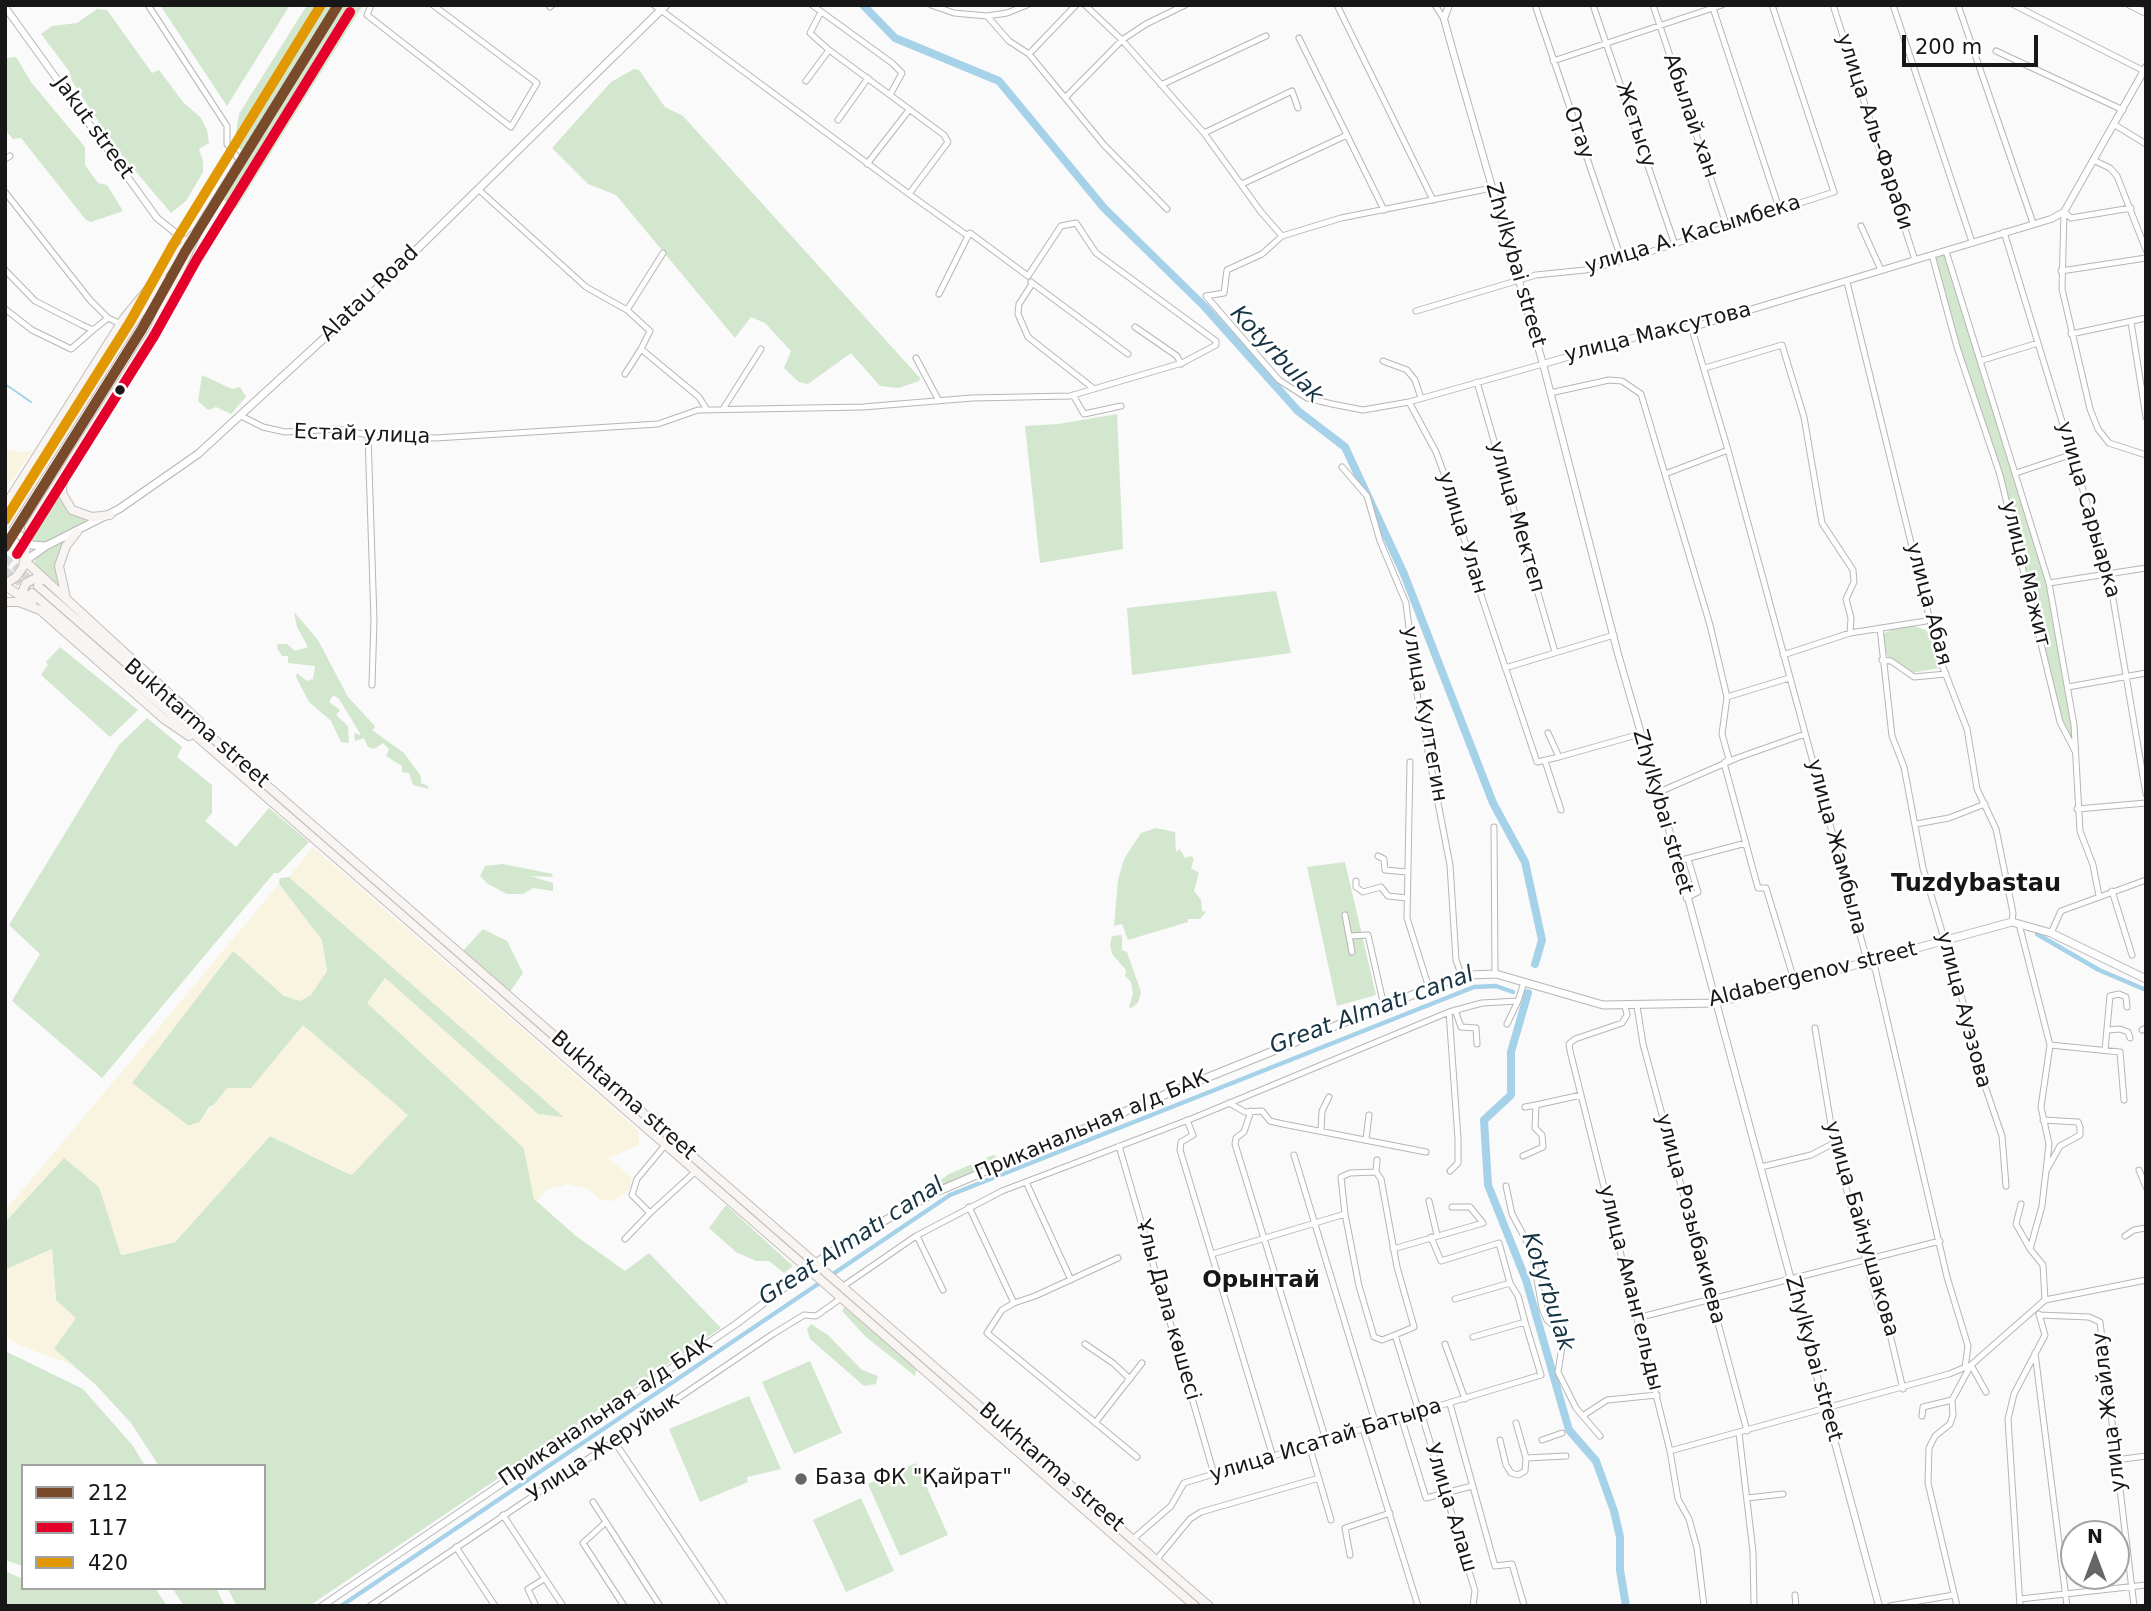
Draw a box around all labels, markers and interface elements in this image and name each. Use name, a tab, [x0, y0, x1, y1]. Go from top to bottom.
scale bar	[1906, 21, 2042, 65]
street label: улица Аль-Фараби	[1830, 31, 1918, 233]
text: 200 m	[1915, 35, 1982, 59]
street label: Абылай хан	[1657, 51, 1723, 181]
street label: Jakut street	[47, 72, 139, 184]
street label: Жетысу	[1609, 79, 1661, 171]
street label: Отау	[1557, 103, 1599, 163]
street label: Zhylkybai street	[1479, 180, 1551, 350]
street label: улица А. Касымбека	[1582, 190, 1804, 280]
street label: Alatau Road	[316, 241, 424, 347]
street label: улица Максутова	[1562, 298, 1754, 368]
water label: Kotyrbulak	[1224, 300, 1328, 410]
unlabelled marker	[113, 383, 127, 397]
street label: улица Сарыарка	[2051, 419, 2125, 601]
street label: Естай улица	[293, 420, 431, 450]
street label: улица Мектеп	[1482, 439, 1550, 595]
street label: улица Улан	[1432, 469, 1492, 597]
street label: улица Мажит	[1995, 499, 2055, 649]
street label: улица Абая	[1900, 540, 1956, 668]
street label: улица Култегин	[1396, 624, 1452, 804]
street label: Bukhtarma street	[118, 654, 274, 794]
street label: Zhylkybai street	[1626, 727, 1698, 897]
street label: улица Жамбыла	[1800, 757, 1872, 937]
district label: Tuzdybastau	[1891, 871, 2061, 899]
street label: улица Ауэзова	[1930, 929, 1996, 1091]
street label: Aldabergenov street	[1706, 937, 1920, 1013]
water label: Great Almatı canal	[1266, 961, 1478, 1061]
street label: Bukhtarma street	[545, 1026, 701, 1166]
street label: Приканальная а/д БАК	[971, 1065, 1213, 1187]
street label: улица Розыбакиева	[1650, 1111, 1730, 1327]
street label: улица Байнушакова	[1818, 1118, 1904, 1340]
water label: Great Almatı canal	[754, 1172, 950, 1312]
street label: улица Амангельды	[1592, 1183, 1668, 1393]
street label: Ұлы Дала көшесі	[1129, 1217, 1205, 1403]
water label: Kotyrbulak	[1515, 1229, 1579, 1355]
district label: Орынтай	[1202, 1267, 1320, 1295]
street label: Zhylkybai street	[1779, 1274, 1847, 1444]
street label: улица Жайлау	[2088, 1330, 2132, 1494]
street label: Приканальная а/д БАК	[495, 1331, 717, 1493]
street label: Улица Жеруйык	[523, 1388, 685, 1508]
street label: улица Исатай Батыра	[1207, 1394, 1445, 1488]
street label: Bukhtarma street	[973, 1398, 1129, 1538]
street label: Улица Алаш	[1418, 1440, 1482, 1576]
legend	[21, 1464, 266, 1590]
place label: База ФК "Қайрат"	[815, 1466, 1012, 1492]
marker: База ФК "Қайрат"	[793, 1471, 809, 1487]
text: 212	[88, 1481, 128, 1505]
text: 117	[88, 1516, 128, 1540]
north arrow	[2060, 1520, 2130, 1590]
text: N	[2087, 1525, 2103, 1547]
text: 420	[88, 1551, 128, 1575]

